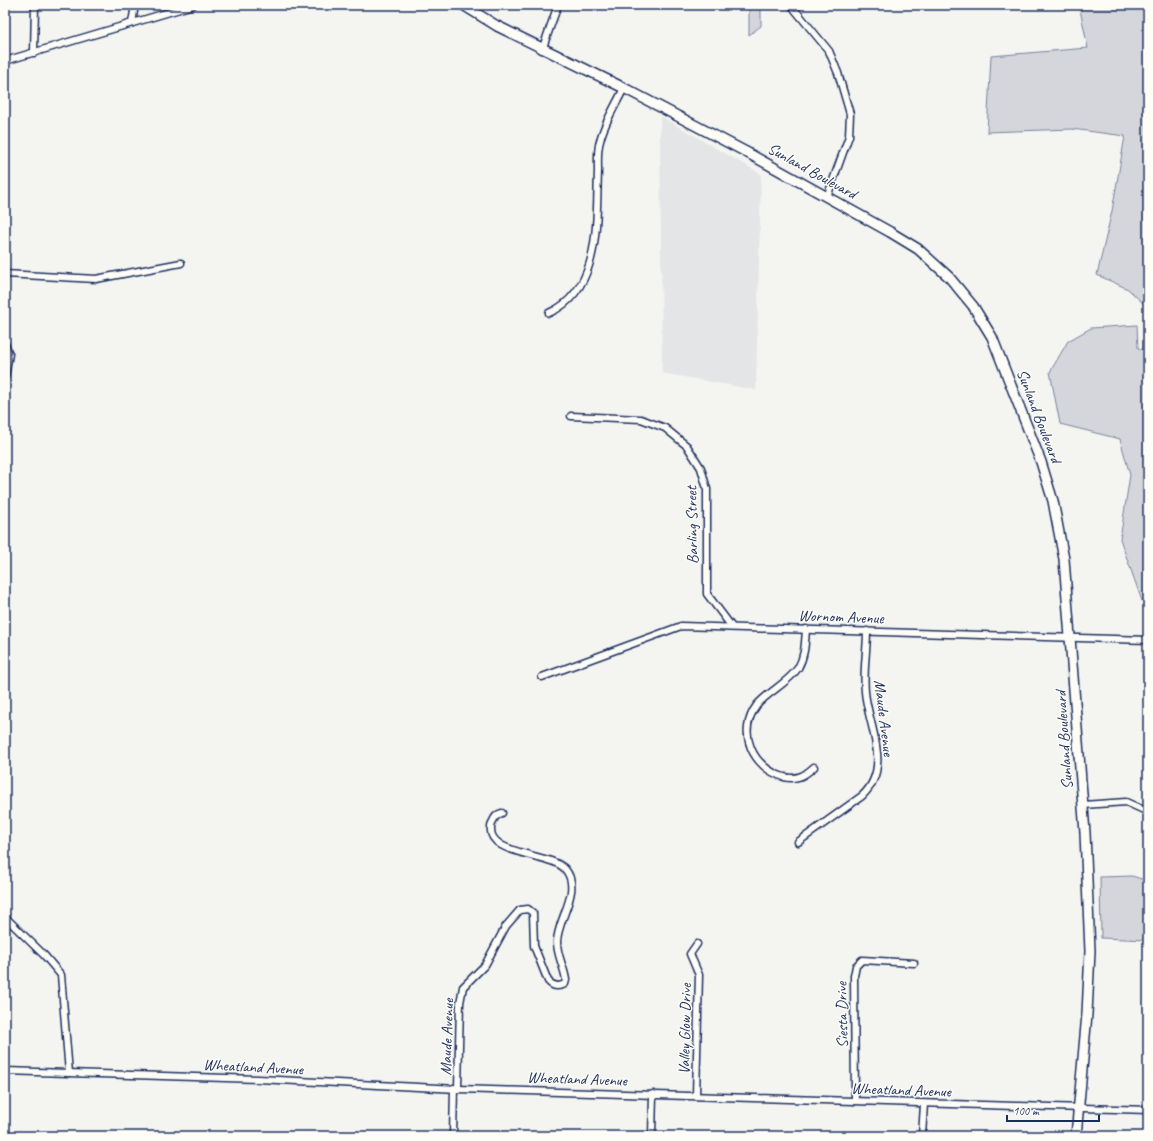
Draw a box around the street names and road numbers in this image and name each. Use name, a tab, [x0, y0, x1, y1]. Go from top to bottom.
street label: Sunland Boulevard	[764, 138, 862, 205]
street label: Sunland Boulevard	[1012, 366, 1067, 468]
street label: Barling Street	[681, 484, 703, 564]
street label: Wornom Avenue	[798, 606, 886, 629]
street label: Maude Avenue	[869, 679, 899, 759]
street label: Sunland Boulevard	[1050, 687, 1077, 790]
street label: Siesta Drive	[831, 980, 853, 1048]
street label: Valley Glow Drive	[674, 981, 696, 1075]
street label: Maude Avenue	[436, 997, 458, 1076]
street label: Wheatland Avenue	[203, 1054, 305, 1080]
street label: Wheatland Avenue	[527, 1067, 629, 1091]
street label: Wheatland Avenue	[851, 1078, 953, 1102]

